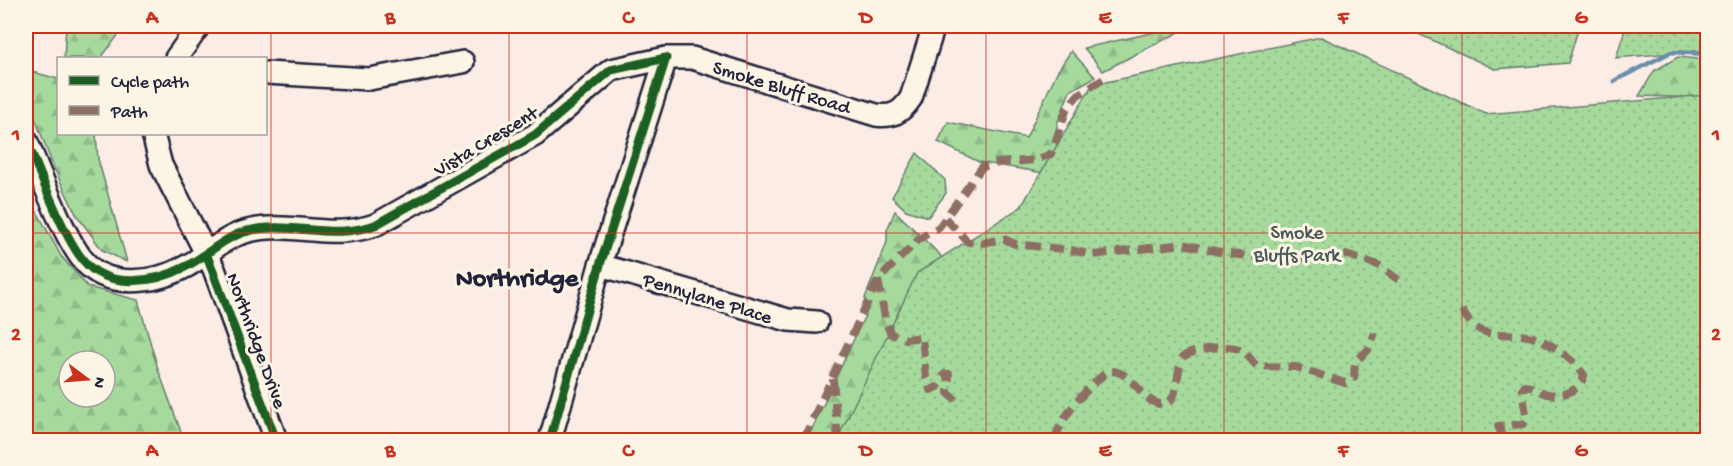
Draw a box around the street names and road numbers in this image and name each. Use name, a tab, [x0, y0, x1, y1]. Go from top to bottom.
street label: Smoke Bluff Road	[709, 58, 855, 122]
street label: Vista Crescent	[430, 102, 545, 184]
street label: Pennylane Place	[639, 269, 775, 331]
street label: Northridge Drive	[220, 270, 290, 413]

